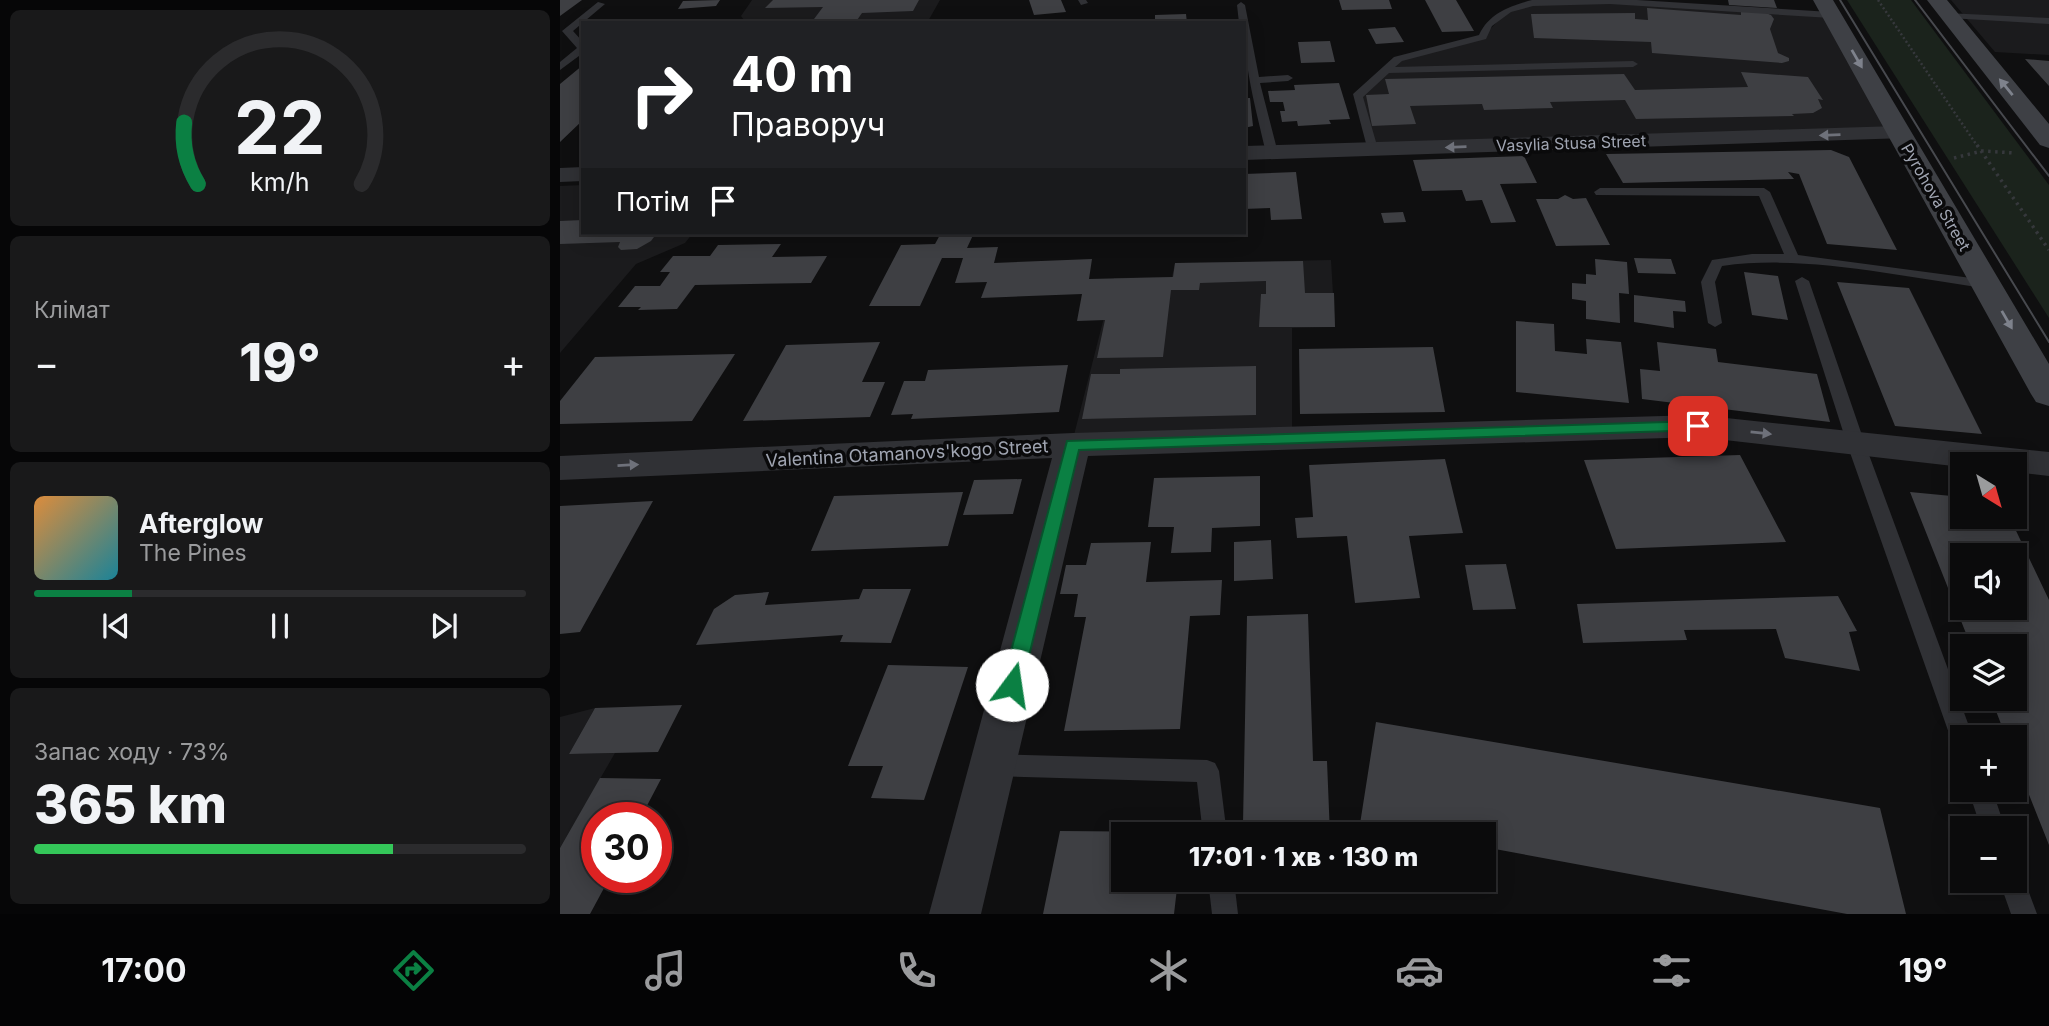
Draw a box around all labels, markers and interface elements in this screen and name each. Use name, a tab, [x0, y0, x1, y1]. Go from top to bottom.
text: 40 m	[731, 45, 854, 104]
icon: right	[616, 49, 707, 140]
one-way arrow	[1851, 50, 1863, 69]
one-way arrow	[1999, 78, 2014, 95]
text: 22	[234, 83, 326, 172]
text: Праворуч	[731, 105, 885, 144]
one-way arrow	[1819, 129, 1841, 141]
street label: Vasylia Stusa Street	[1496, 130, 1646, 156]
street label: Pyrohova Street	[1897, 140, 1975, 254]
one-way arrow	[1445, 141, 1467, 152]
text: km/h	[250, 167, 310, 197]
icon: arrive	[704, 182, 742, 220]
text: Потім	[616, 186, 690, 217]
text: Клімат	[34, 296, 110, 324]
one-way arrow	[2001, 310, 2013, 330]
text: 19°	[239, 331, 321, 394]
text: −	[34, 340, 59, 386]
text: +	[501, 340, 526, 386]
pin	[1668, 396, 1728, 456]
icon: arrive	[1679, 407, 1717, 445]
one-way arrow	[1750, 428, 1772, 439]
street label: Valentina Otamanovs'kogo Street	[765, 435, 1049, 471]
north arrow	[1950, 452, 2026, 528]
map controls	[1950, 452, 2027, 893]
one-way arrow	[617, 460, 639, 471]
text: Afterglow	[139, 508, 263, 539]
text: The Pines	[139, 539, 247, 567]
button: sound	[1950, 543, 2027, 620]
icon: previous	[97, 607, 135, 645]
icon: pause	[261, 607, 299, 645]
icon: next	[425, 607, 463, 645]
button: layers	[1950, 634, 2027, 711]
position arrow	[975, 648, 1049, 722]
button: +	[1950, 725, 2027, 802]
text: Запас ходу · 73%	[34, 738, 229, 766]
text: 365 km	[34, 773, 227, 836]
speed limit sign: 30	[581, 802, 672, 893]
button: −	[1950, 816, 2027, 893]
text: 17:01 · 1 хв · 130 m	[1189, 841, 1418, 872]
icon: directions	[389, 946, 438, 995]
icon: music	[641, 946, 690, 995]
icon: phone	[892, 946, 941, 995]
icon: climate	[1144, 946, 1193, 995]
icon: car	[1395, 946, 1444, 995]
icon: filters	[1647, 946, 1696, 995]
text: 17:00	[101, 951, 186, 990]
text: 19°	[1898, 951, 1948, 990]

